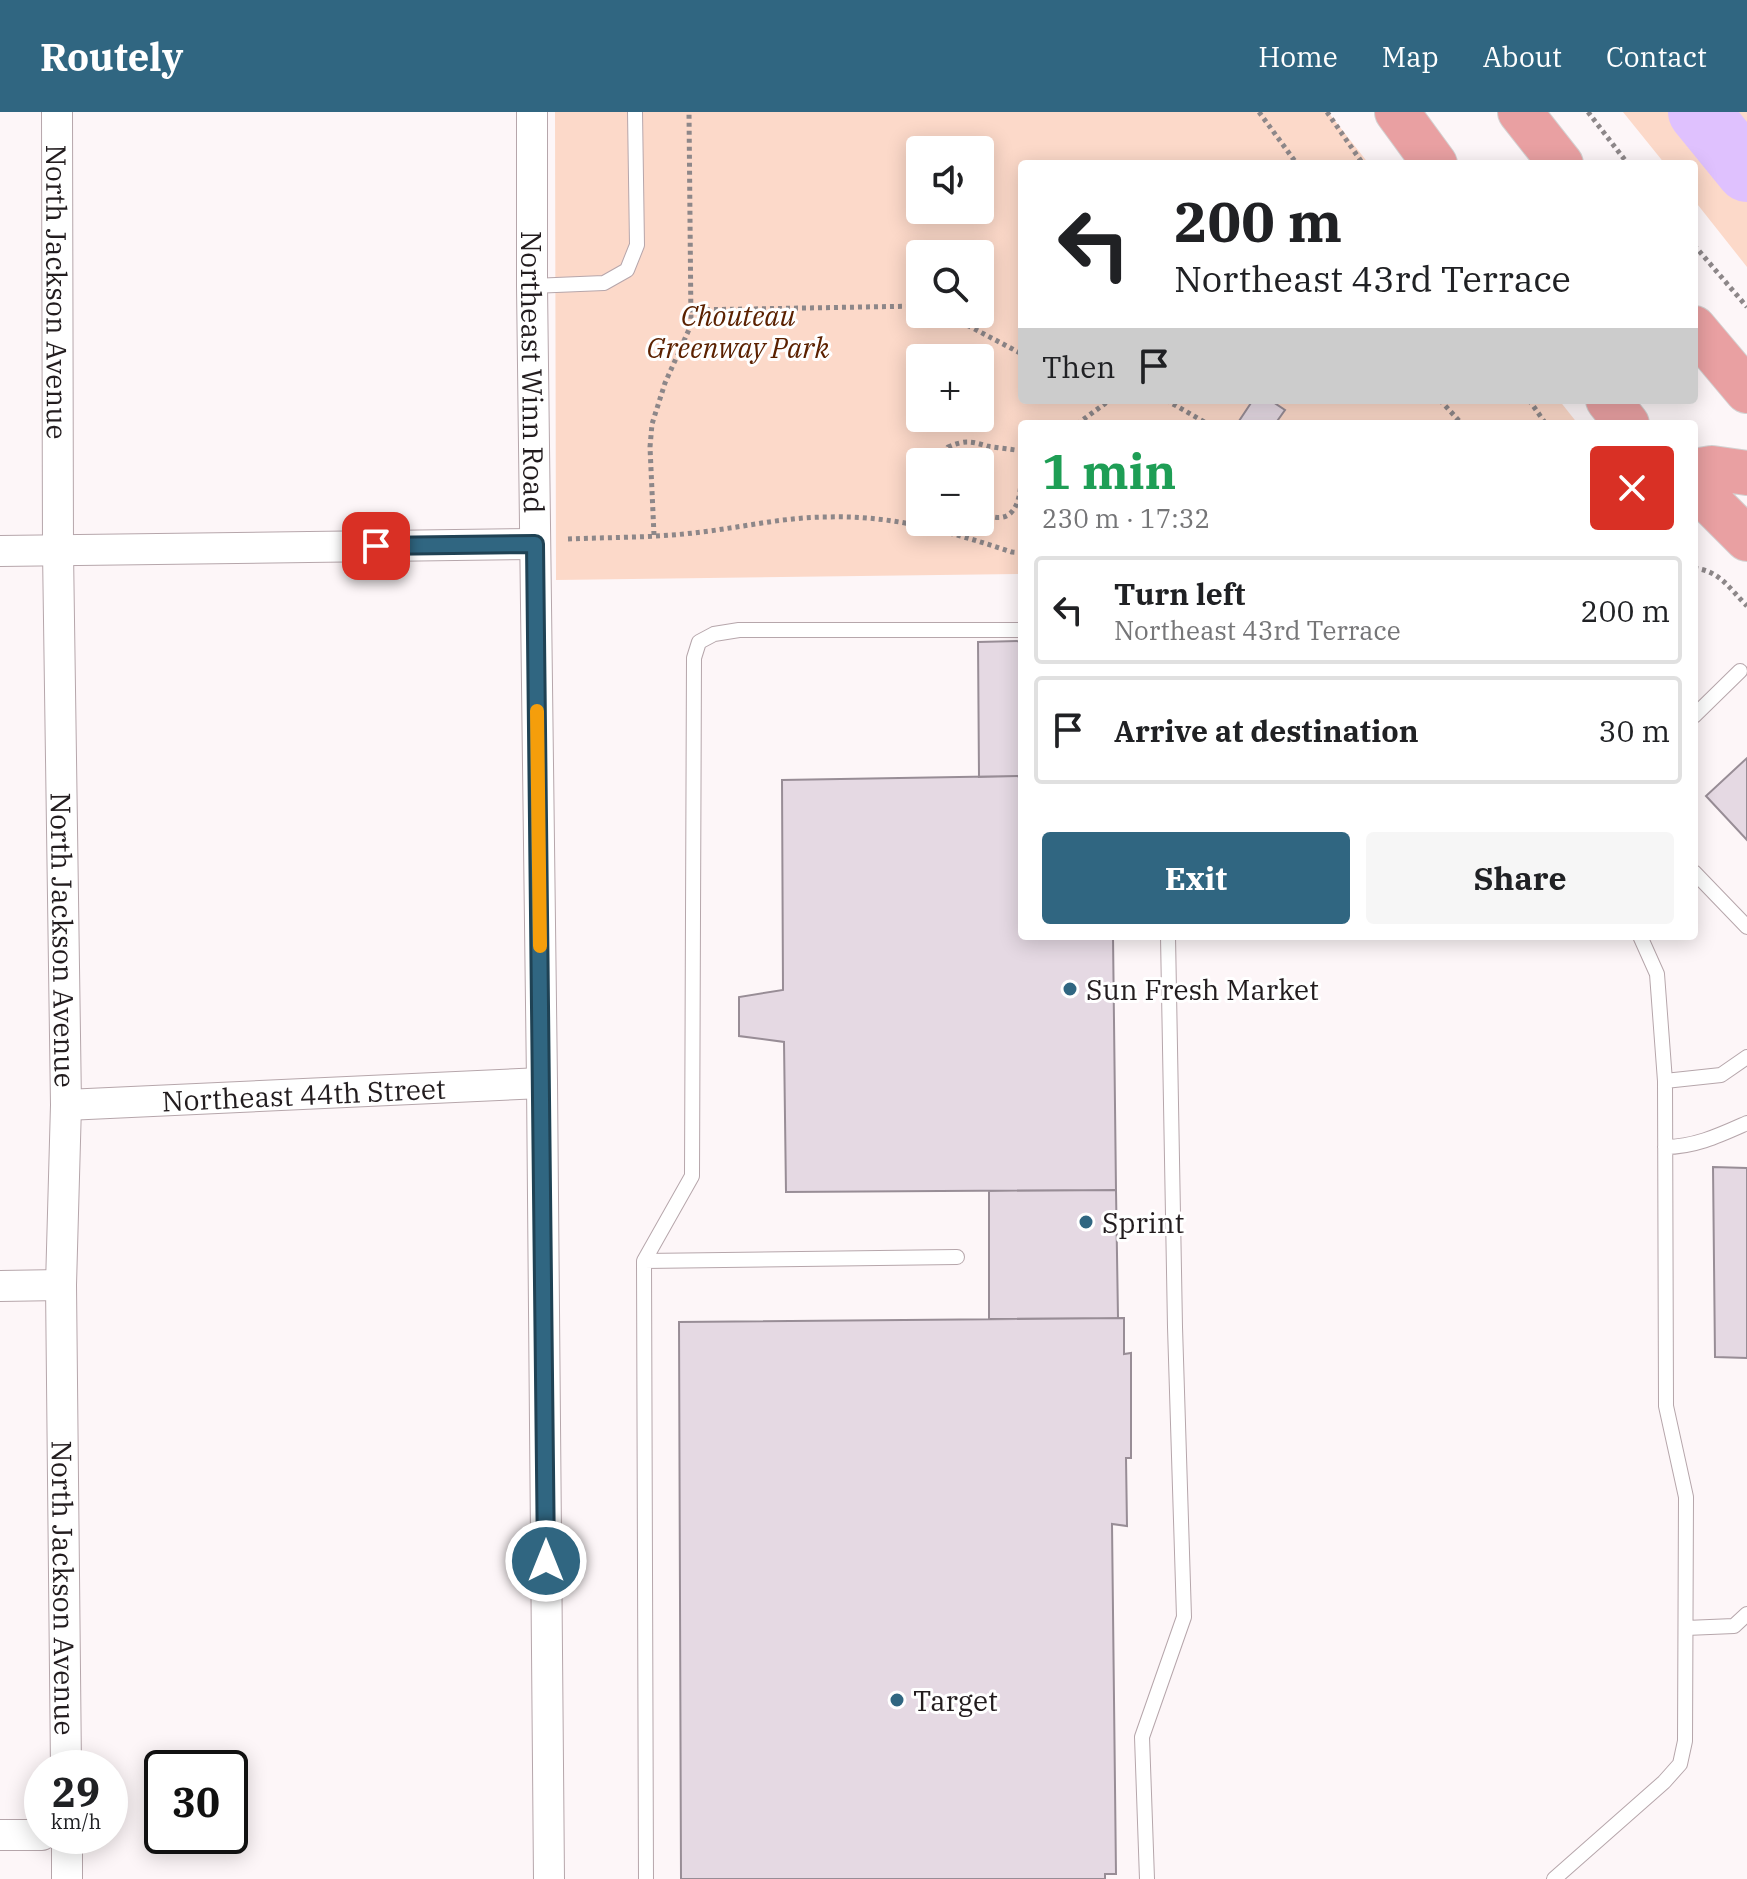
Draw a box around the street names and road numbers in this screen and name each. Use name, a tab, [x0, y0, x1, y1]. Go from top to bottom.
street label: North Jackson Avenue	[39, 144, 76, 440]
street label: Northeast Winn Road	[514, 231, 553, 514]
street label: North Jackson Avenue	[43, 792, 84, 1088]
street label: Northeast 44th Street	[161, 1069, 447, 1119]
street label: North Jackson Avenue	[44, 1440, 84, 1736]

